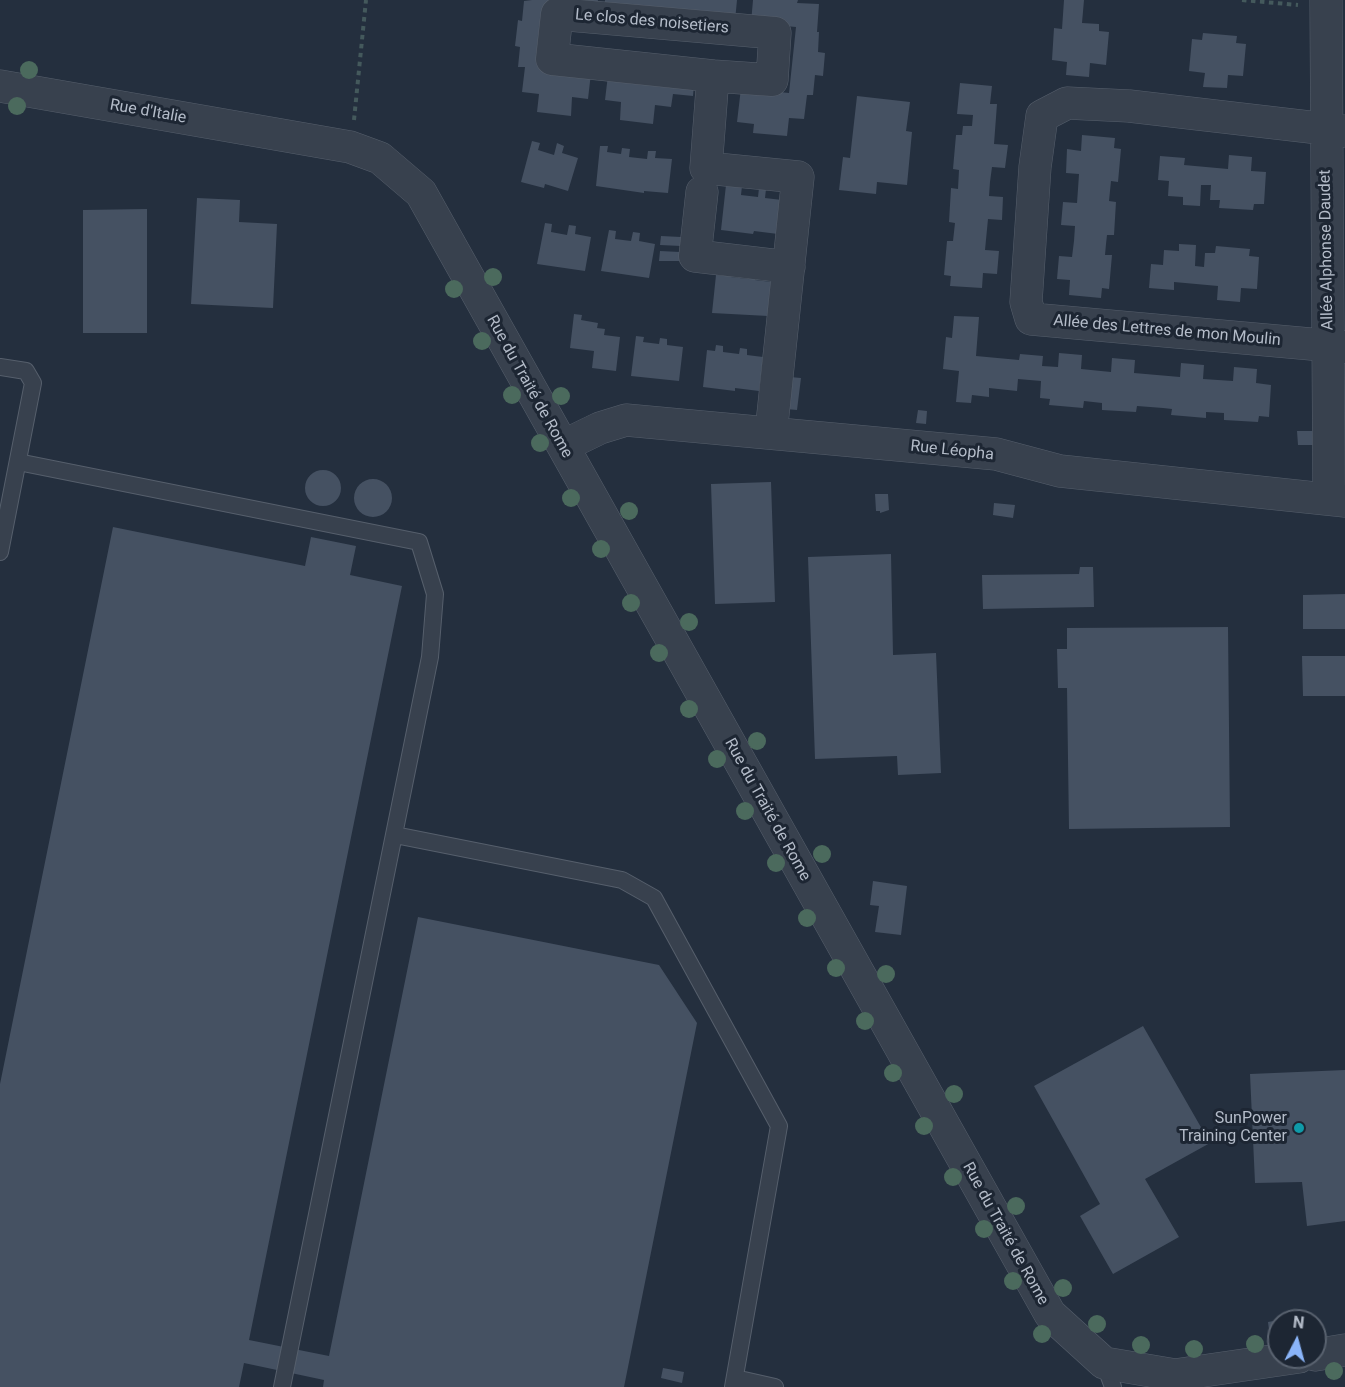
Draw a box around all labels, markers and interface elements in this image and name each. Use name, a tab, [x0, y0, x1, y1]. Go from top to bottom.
street label: Le clos des noisetiers	[574, 6, 730, 38]
street label: Rue d'Italie	[108, 96, 188, 128]
street label: Allée Alphonse Daudet	[1316, 169, 1338, 331]
street label: Allée des Lettres de mon Moulin	[1052, 311, 1282, 351]
street label: Rue du Traité de Rome	[482, 312, 576, 462]
street label: Rue Léopha	[909, 437, 995, 465]
street label: Rue du Traité de Rome	[720, 735, 814, 885]
place label: SunPower Training Center	[1179, 1109, 1287, 1147]
marker: SunPower Training Center	[1292, 1121, 1306, 1135]
street label: Rue du Traité de Rome	[958, 1159, 1052, 1309]
north arrow	[1267, 1309, 1327, 1369]
text: N	[1292, 1313, 1305, 1333]

